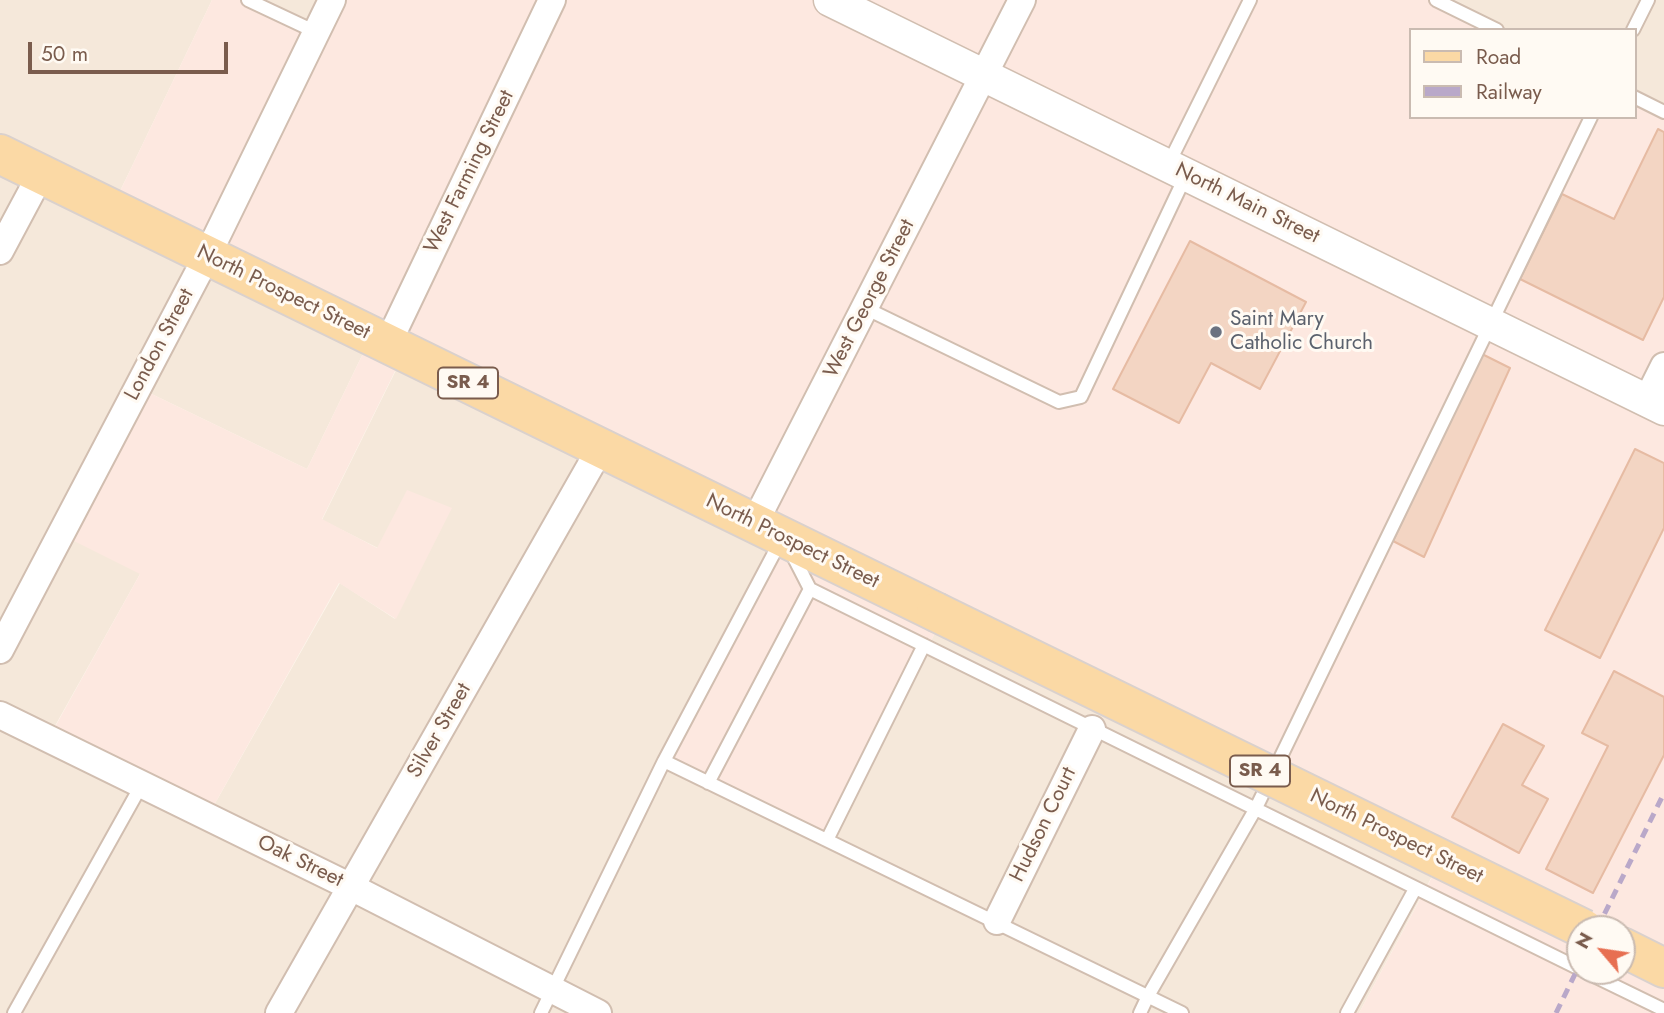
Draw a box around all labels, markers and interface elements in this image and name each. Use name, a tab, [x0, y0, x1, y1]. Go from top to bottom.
scale bar	[32, 28, 231, 72]
legend	[1408, 28, 1636, 119]
text: 50 m	[41, 39, 88, 69]
text: Road	[1476, 42, 1521, 72]
text: Railway	[1476, 77, 1542, 107]
street label: West Farming Street	[420, 86, 520, 258]
street label: North Main Street	[1171, 158, 1323, 250]
street label: West George Street	[819, 216, 921, 382]
street label: North Prospect Street	[192, 240, 374, 346]
street label: London Street	[120, 285, 200, 405]
place label: Saint Mary Catholic Church	[1230, 307, 1373, 357]
marker: Saint Mary Catholic Church	[1208, 324, 1224, 340]
road number: SR 4	[438, 368, 498, 398]
street label: North Prospect Street	[701, 489, 883, 595]
street label: Silver Street	[403, 679, 477, 783]
road number: SR 4	[1230, 756, 1290, 786]
street label: Hudson Court	[1005, 764, 1083, 886]
street label: North Prospect Street	[1305, 784, 1487, 890]
street label: Oak Street	[253, 830, 347, 894]
north arrow	[1566, 915, 1636, 985]
text: N	[1568, 927, 1599, 954]

